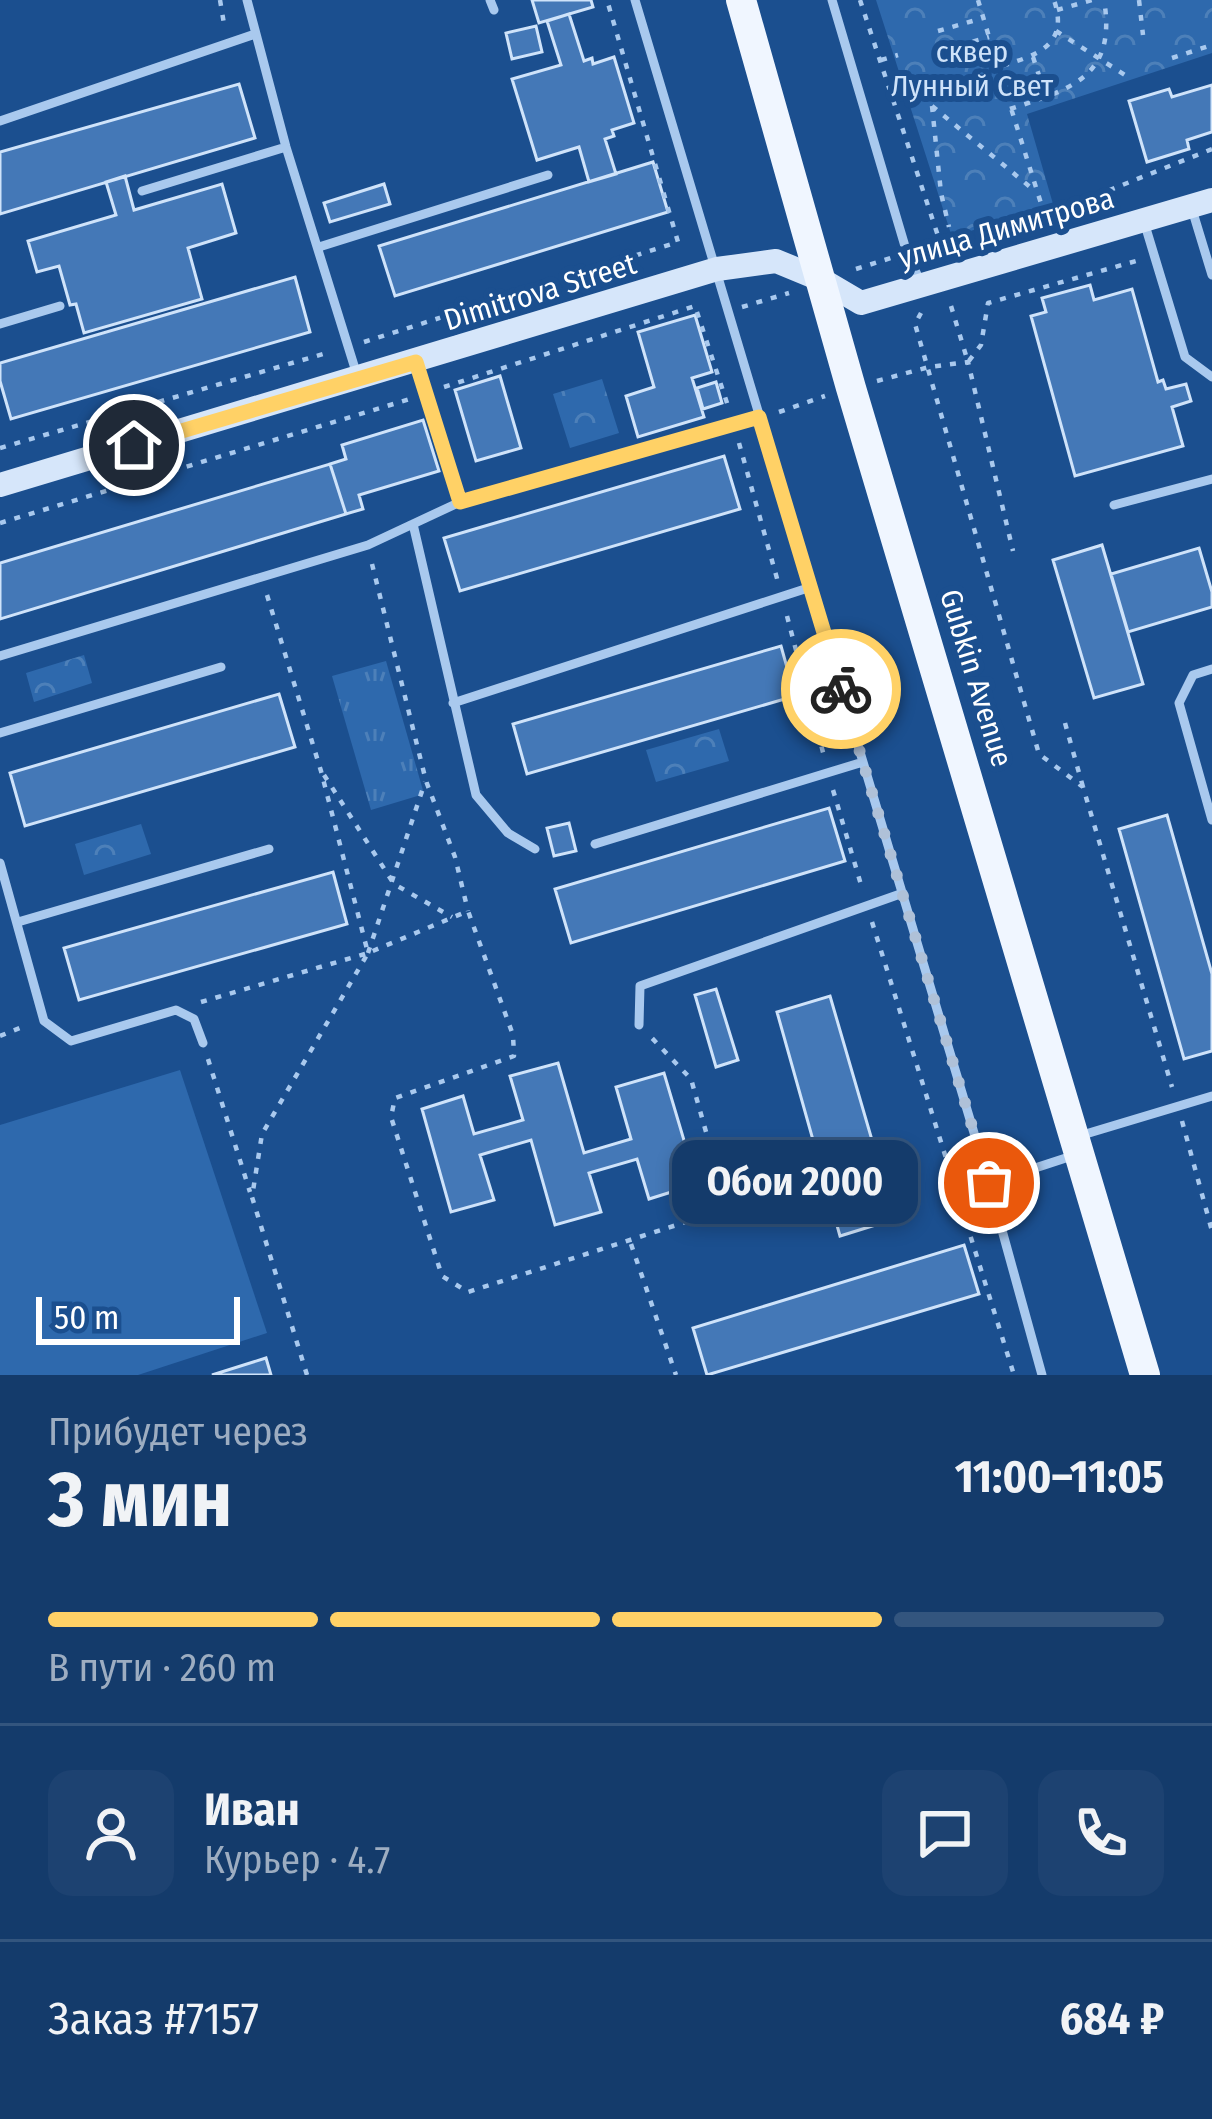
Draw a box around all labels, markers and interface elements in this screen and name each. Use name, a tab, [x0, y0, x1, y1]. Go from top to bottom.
park label: сквер Лунный Свет	[891, 34, 1054, 104]
street label: улица Димитрова	[894, 180, 1118, 276]
street label: Dimitrova Street	[440, 246, 641, 338]
pin	[83, 394, 185, 496]
icon: home	[101, 412, 167, 478]
street label: Gubkin Avenue	[932, 585, 1020, 771]
courier	[781, 629, 901, 749]
icon: bike	[808, 656, 874, 722]
pin	[938, 1132, 1040, 1234]
callout: Обои 2000	[671, 1141, 917, 1225]
icon: bag	[956, 1150, 1022, 1216]
text: Обои 2000	[707, 1159, 883, 1205]
scale bar	[36, 1291, 240, 1344]
text: 50 m	[54, 1298, 119, 1338]
text: Прибудет через	[48, 1409, 308, 1455]
text: 11:00–11:05	[955, 1450, 1164, 1504]
text: 3 мин	[48, 1453, 232, 1547]
text: В пути · 260 m	[48, 1645, 276, 1691]
button: person	[48, 1770, 174, 1896]
button: chat	[882, 1770, 1008, 1896]
button: phone	[1038, 1770, 1164, 1896]
text: Иван	[204, 1783, 300, 1837]
text: Курьер · 4.7	[204, 1837, 390, 1883]
text: Заказ #7157	[48, 1992, 259, 2046]
text: 684 ₽	[1060, 1992, 1164, 2046]

